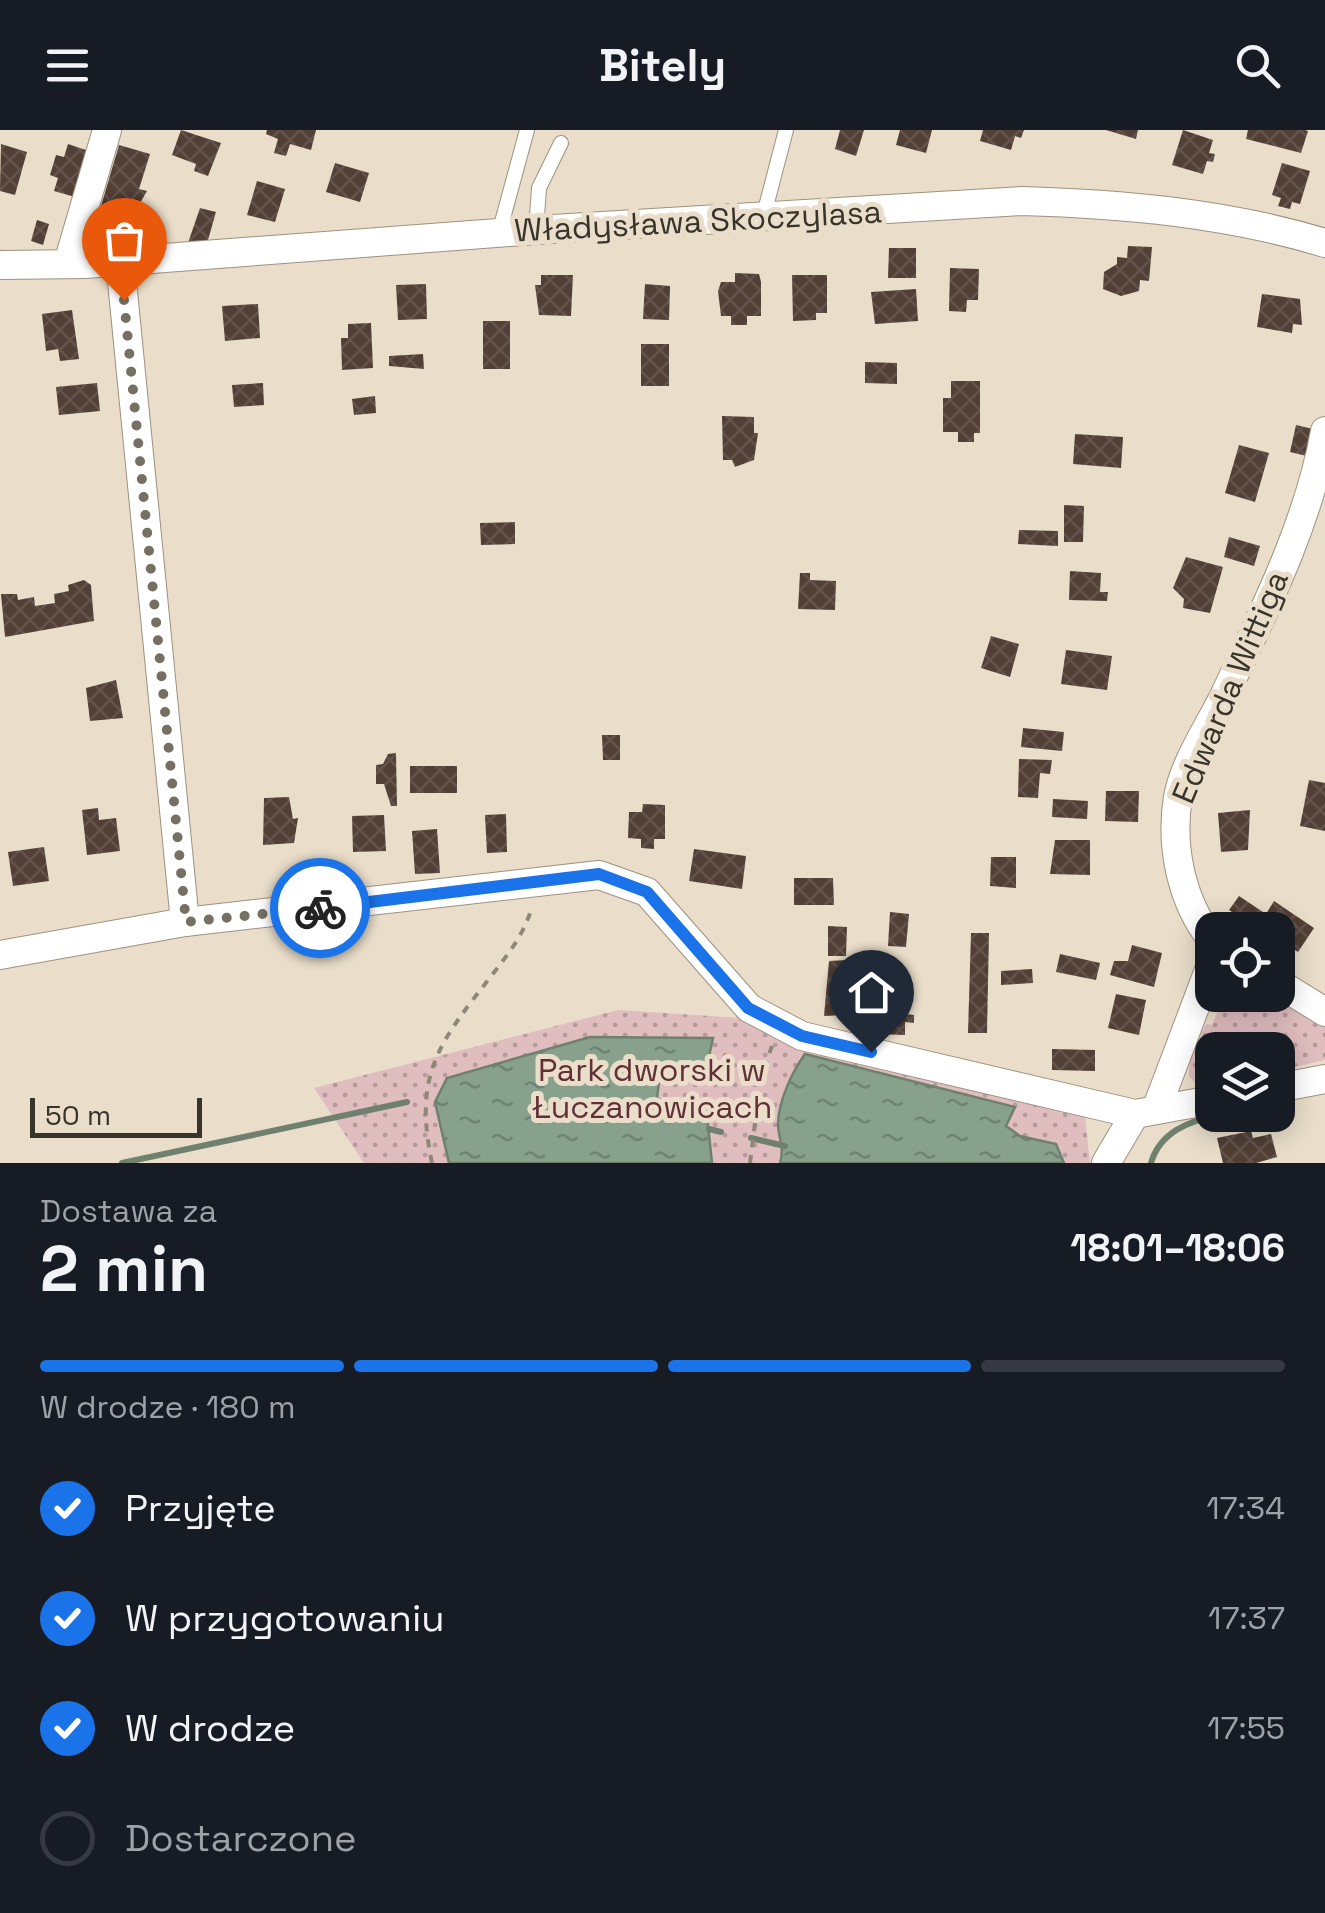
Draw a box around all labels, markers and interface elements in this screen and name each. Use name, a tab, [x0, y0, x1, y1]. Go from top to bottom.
text: Bitely	[599, 37, 726, 94]
icon: menu	[40, 38, 95, 93]
icon: search	[1230, 38, 1285, 93]
street label: Władysława Skoczylasa	[513, 191, 883, 251]
pin	[82, 198, 167, 301]
icon: bag	[97, 213, 152, 268]
street label: Edwarda Wittiga	[1163, 565, 1297, 809]
courier	[270, 858, 370, 958]
icon: bike	[293, 881, 348, 936]
map controls	[1195, 912, 1295, 1132]
button: locate	[1195, 912, 1295, 1012]
pin	[829, 950, 914, 1053]
icon: home	[844, 965, 899, 1020]
button: layers	[1195, 1032, 1295, 1132]
park label: Park dworski w Łuczanowicach	[532, 1050, 772, 1127]
scale bar	[30, 1093, 202, 1138]
text: 50 m	[45, 1097, 111, 1133]
text: Dostawa za	[40, 1191, 217, 1231]
text: 18:01–18:06	[1070, 1224, 1285, 1272]
text: 2 min	[40, 1227, 208, 1310]
text: W drodze · 180 m	[40, 1387, 295, 1427]
icon: check	[40, 1481, 95, 1536]
text: Przyjęte	[125, 1484, 276, 1532]
text: 17:34	[1206, 1488, 1285, 1528]
icon: check	[40, 1591, 95, 1646]
text: W przygotowaniu	[125, 1594, 444, 1642]
text: 17:37	[1208, 1598, 1285, 1638]
icon: check	[40, 1701, 95, 1756]
text: W drodze	[125, 1704, 295, 1752]
text: 17:55	[1207, 1708, 1285, 1748]
text: Dostarczone	[125, 1814, 357, 1862]

